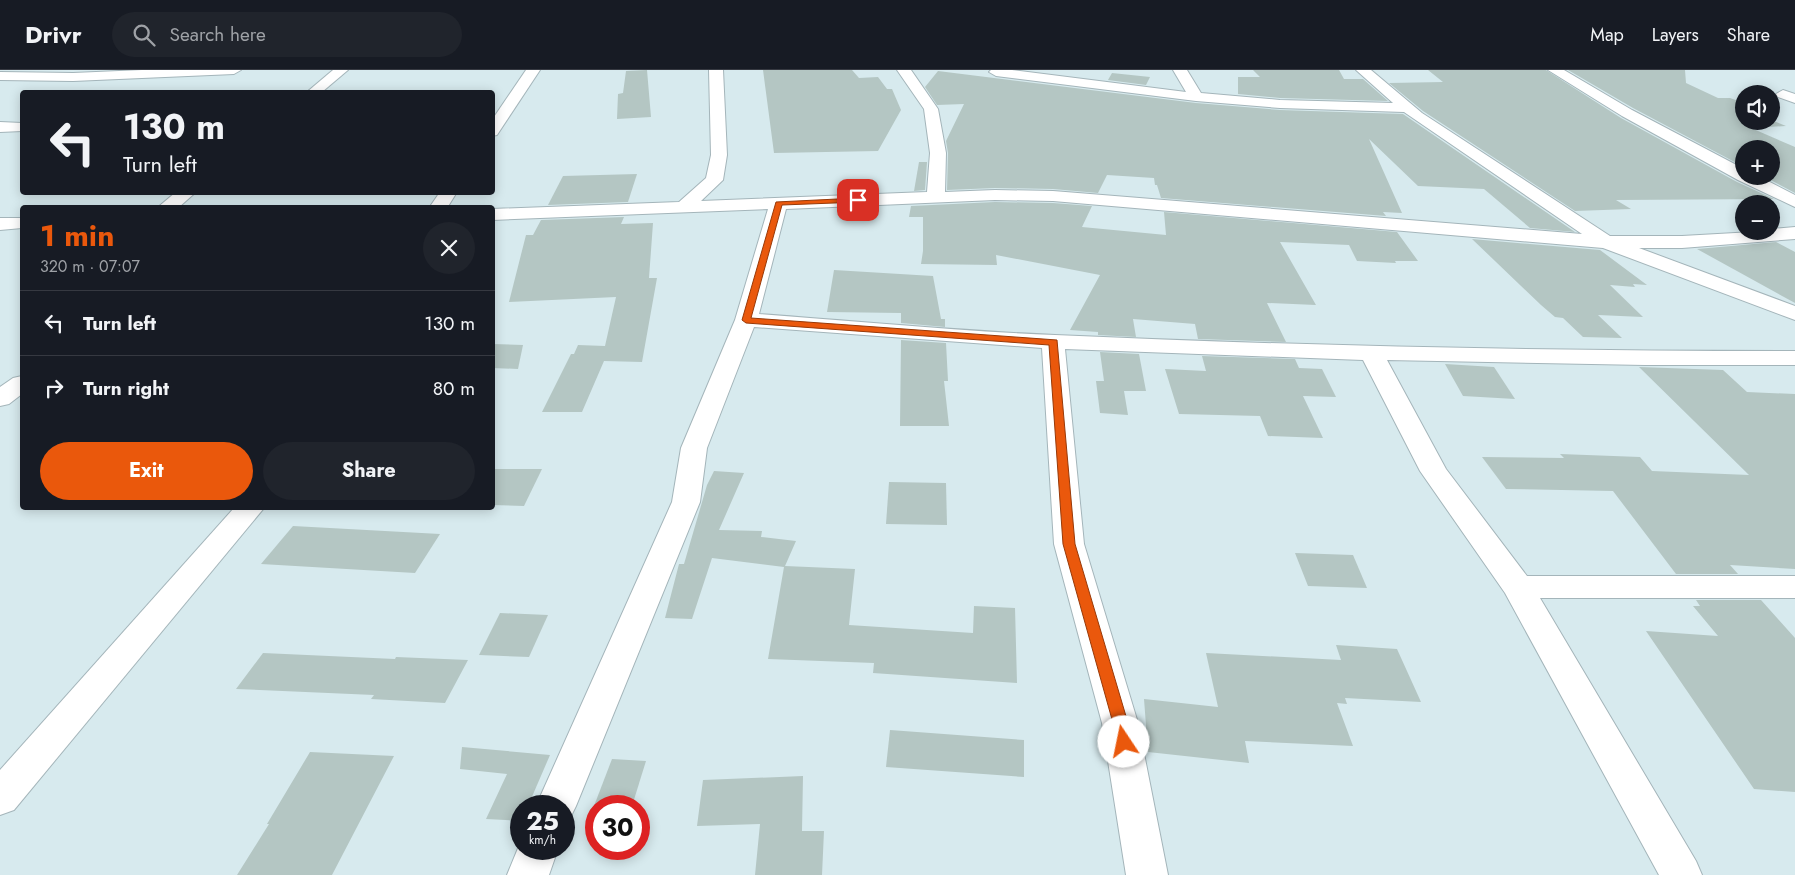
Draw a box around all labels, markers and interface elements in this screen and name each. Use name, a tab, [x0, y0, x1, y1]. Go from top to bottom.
search box	[112, 12, 462, 57]
text: Drivr	[25, 17, 82, 52]
icon: search	[130, 21, 158, 49]
text: Search here	[170, 21, 266, 48]
text: Map	[1590, 22, 1624, 48]
text: Layers	[1652, 22, 1699, 48]
text: Share	[1727, 22, 1770, 48]
map controls	[1735, 85, 1780, 240]
button: sound	[1735, 85, 1780, 130]
text: 130 m	[123, 102, 225, 152]
icon: left	[40, 110, 105, 175]
button: +	[1735, 140, 1780, 185]
text: Turn left	[123, 148, 197, 180]
pin	[837, 179, 879, 221]
icon: arrive	[844, 186, 872, 214]
button: −	[1735, 195, 1780, 240]
text: 1 min	[40, 214, 114, 257]
button: close	[423, 222, 475, 274]
text: 320 m · 07:07	[40, 255, 140, 278]
icon: left	[40, 309, 68, 337]
text: Turn left	[83, 310, 156, 337]
text: 130 m	[424, 310, 475, 337]
icon: right	[40, 374, 68, 402]
text: Turn right	[83, 375, 169, 402]
text: 80 m	[433, 375, 475, 402]
button: Exit	[40, 442, 253, 500]
button: Share	[263, 442, 475, 500]
position arrow	[1097, 715, 1149, 767]
speed limit sign: 30	[585, 795, 650, 860]
text: 25	[526, 803, 559, 839]
text: km/h	[529, 831, 556, 849]

